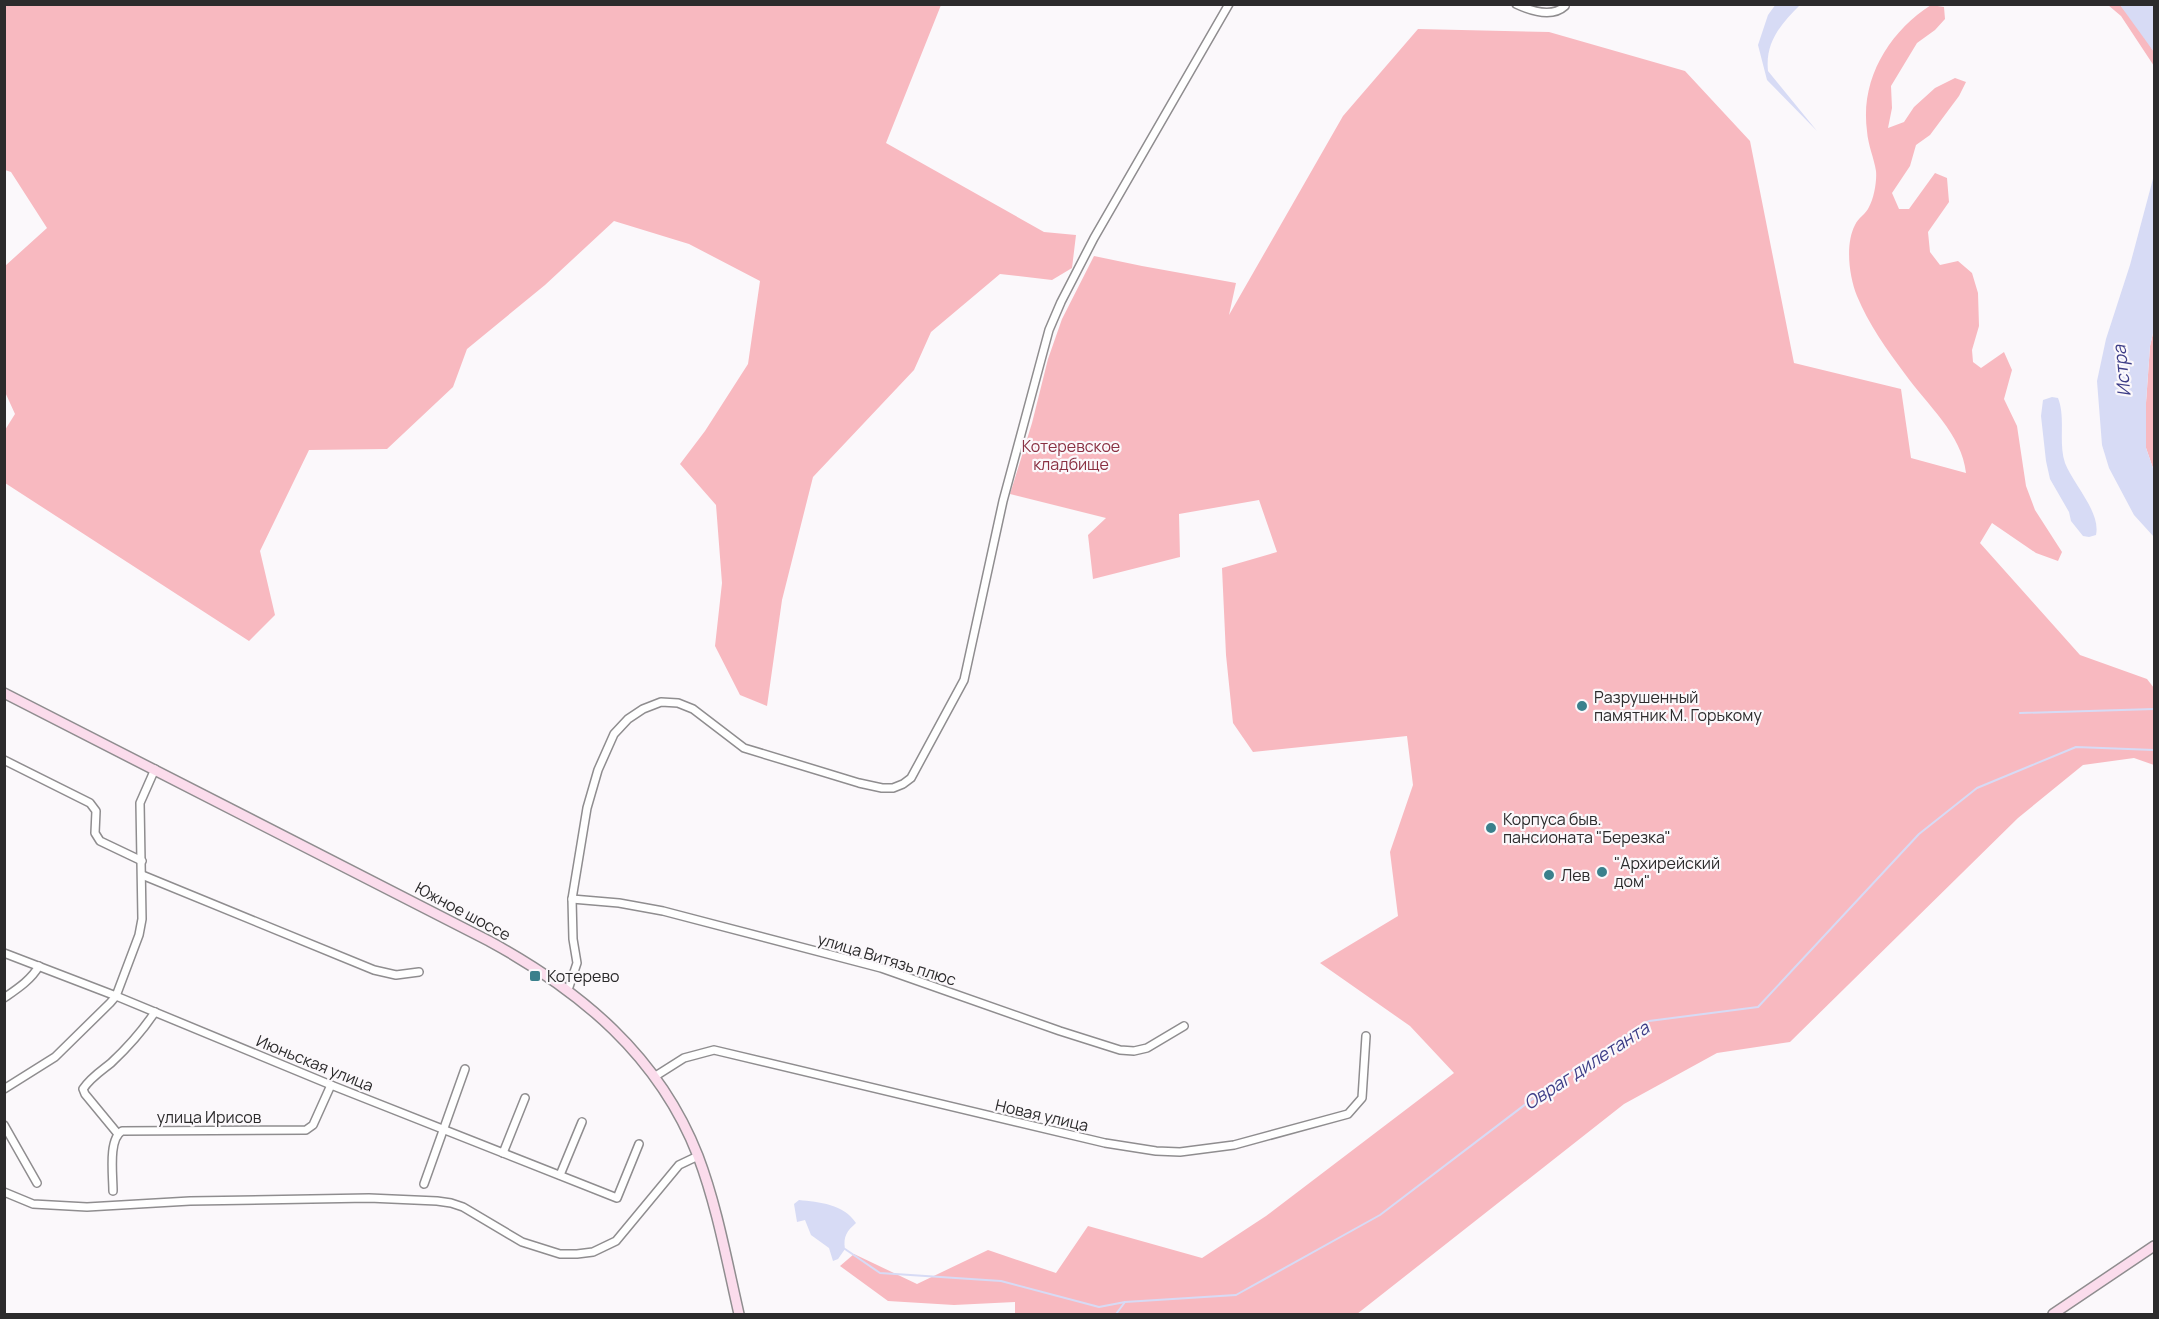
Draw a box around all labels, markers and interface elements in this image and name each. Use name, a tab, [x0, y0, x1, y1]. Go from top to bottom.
water label: Истра	[2106, 343, 2136, 398]
park label: Котеревское кладбище	[1022, 435, 1120, 475]
place label: Разрушенный памятник М. Горькому	[1594, 686, 1762, 726]
marker: Разрушенный памятник М. Горькому	[1575, 699, 1589, 713]
place label: Корпуса быв. пансионата "Березка"	[1503, 808, 1671, 848]
marker: Корпуса быв. пансионата "Березка"	[1484, 821, 1498, 835]
place label: "Архирейский дом"	[1614, 852, 1720, 892]
place label: Лев	[1561, 864, 1591, 886]
marker: "Архирейский дом"	[1595, 865, 1609, 879]
marker: Лев	[1542, 868, 1556, 882]
street label: Южное шоссе	[411, 877, 515, 945]
street label: улица Витязь плюс	[815, 927, 959, 991]
place label: Котерево	[547, 965, 619, 987]
marker: Котерево	[528, 969, 542, 983]
water label: Овраг дилетанта	[1519, 1015, 1654, 1115]
street label: Июньская улица	[253, 1029, 377, 1097]
street label: Новая улица	[993, 1094, 1091, 1136]
street label: улица Ирисов	[157, 1106, 262, 1128]

